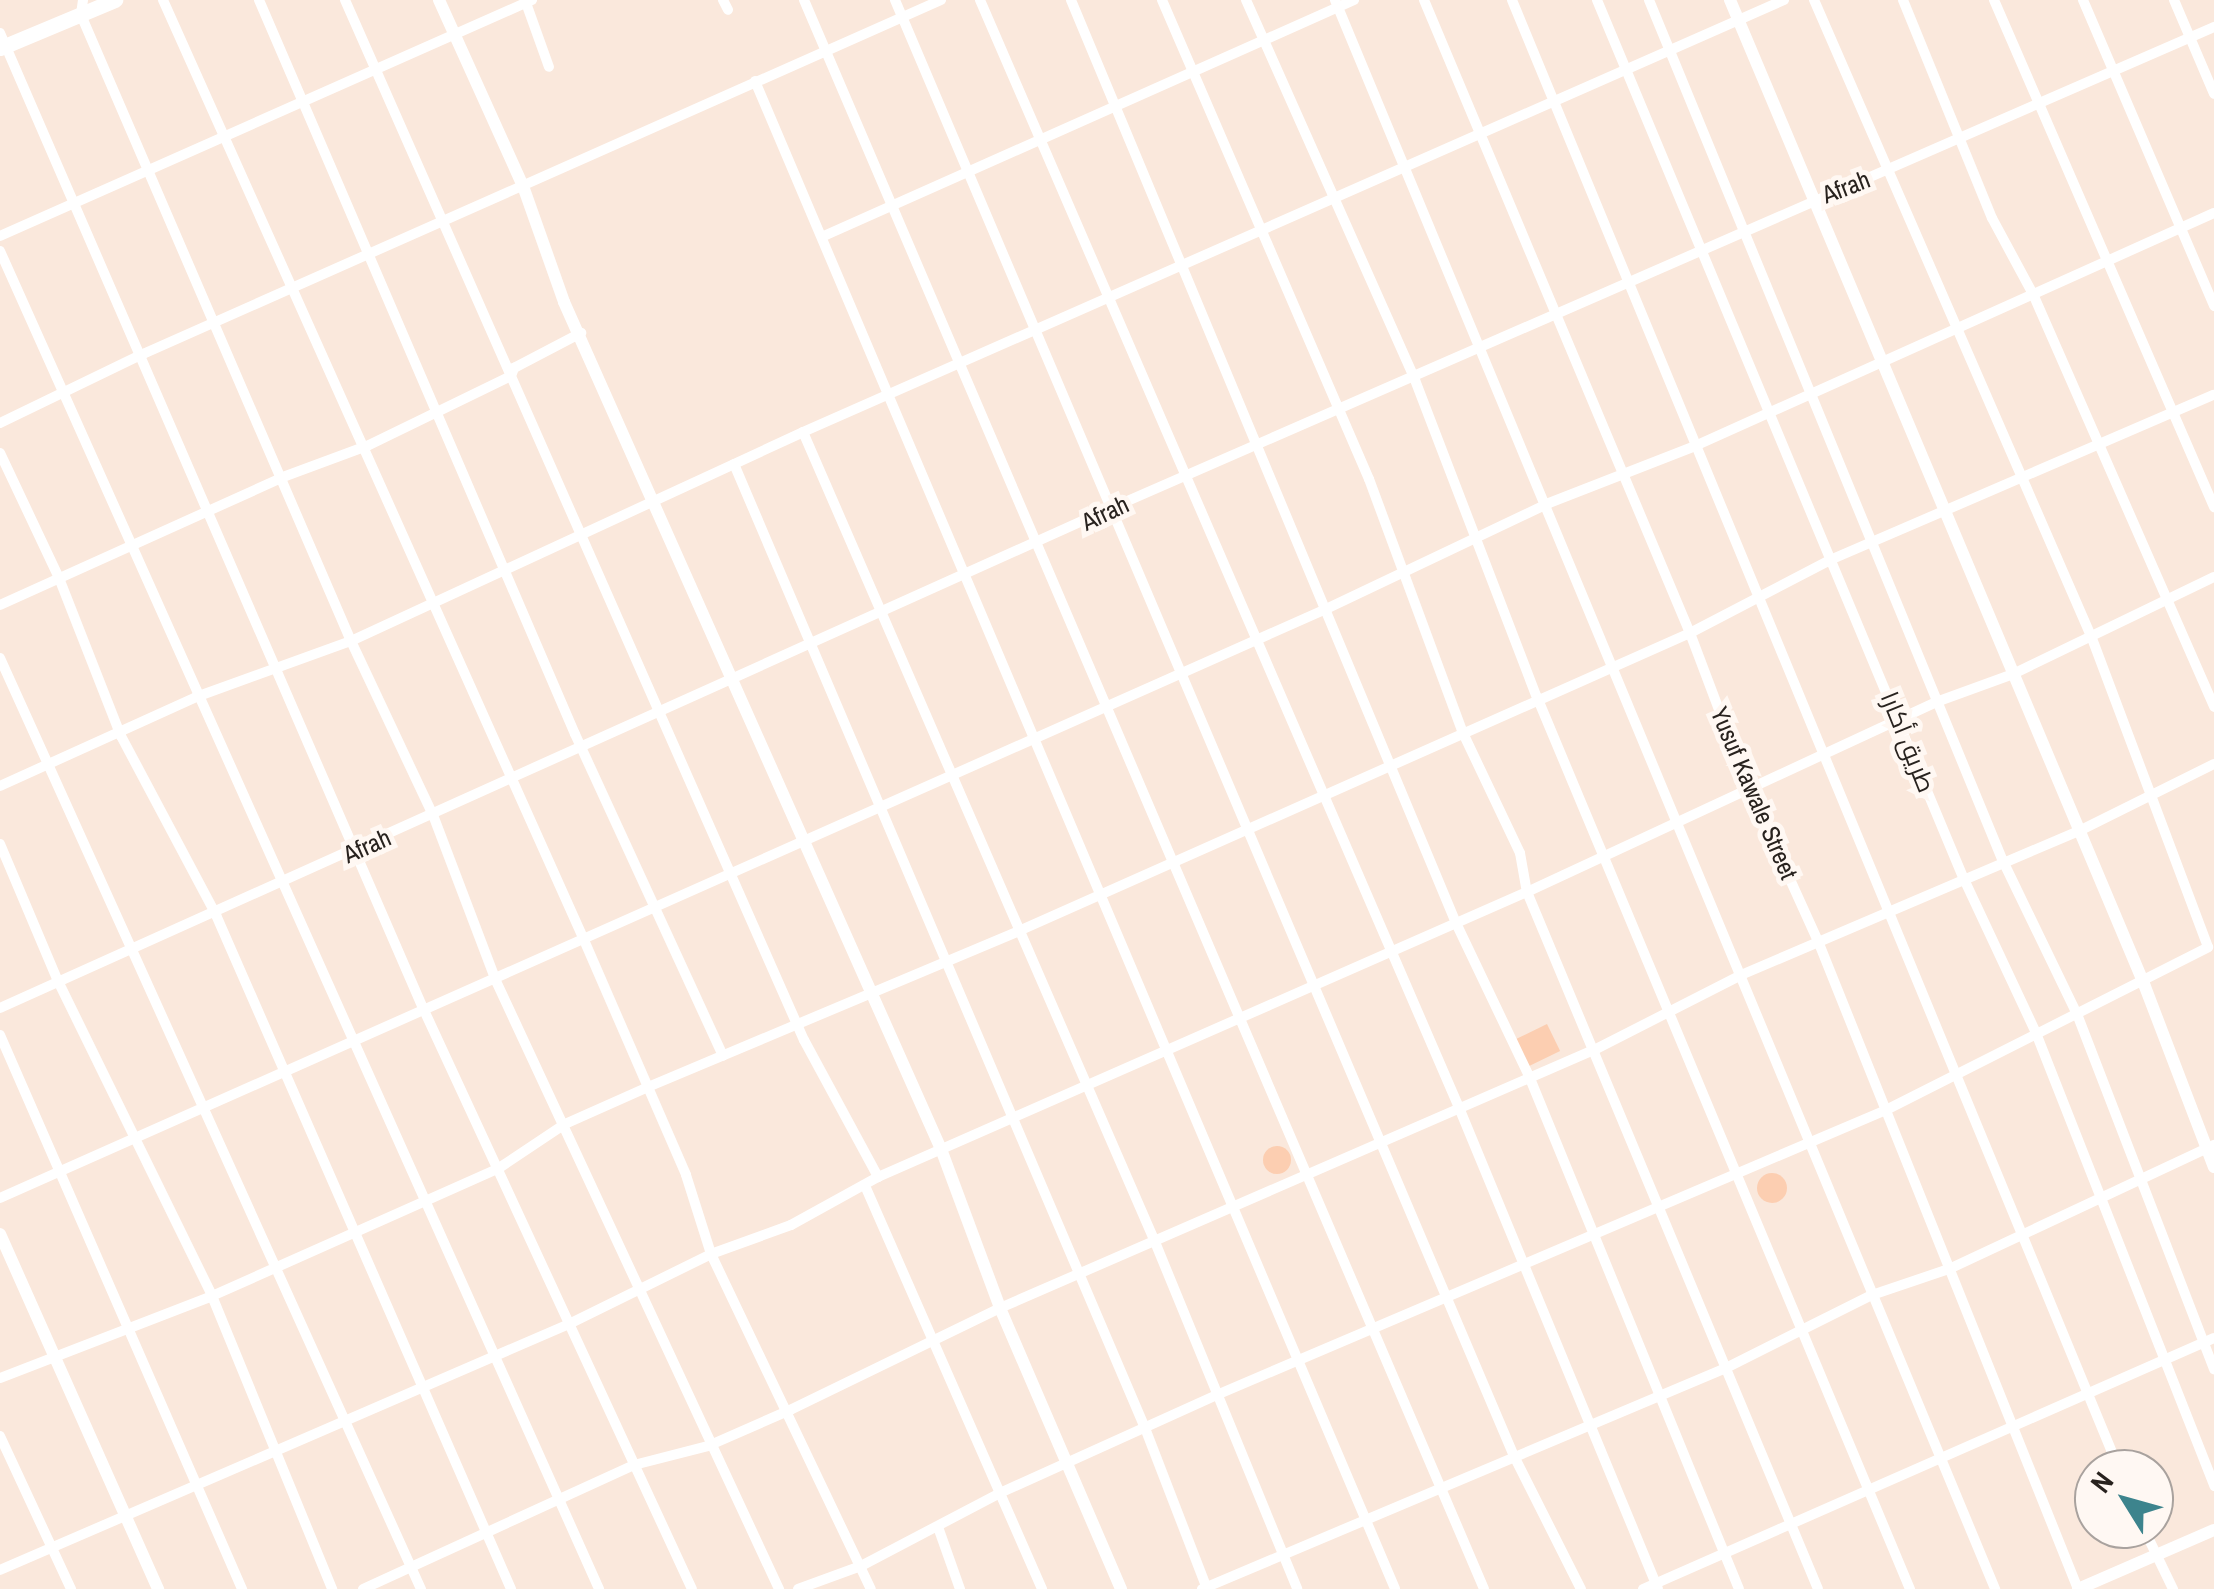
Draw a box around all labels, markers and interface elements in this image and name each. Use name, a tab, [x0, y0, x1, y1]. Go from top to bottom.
street label: Afrah	[1818, 164, 1874, 210]
street label: Afrah	[1076, 489, 1134, 537]
street label: طريق أكارا	[1874, 687, 1942, 797]
street label: Yusuf Kawale Street	[1704, 702, 1804, 884]
street label: Afrah	[339, 822, 395, 870]
north arrow	[2074, 1449, 2174, 1549]
text: N	[2081, 1464, 2122, 1500]

